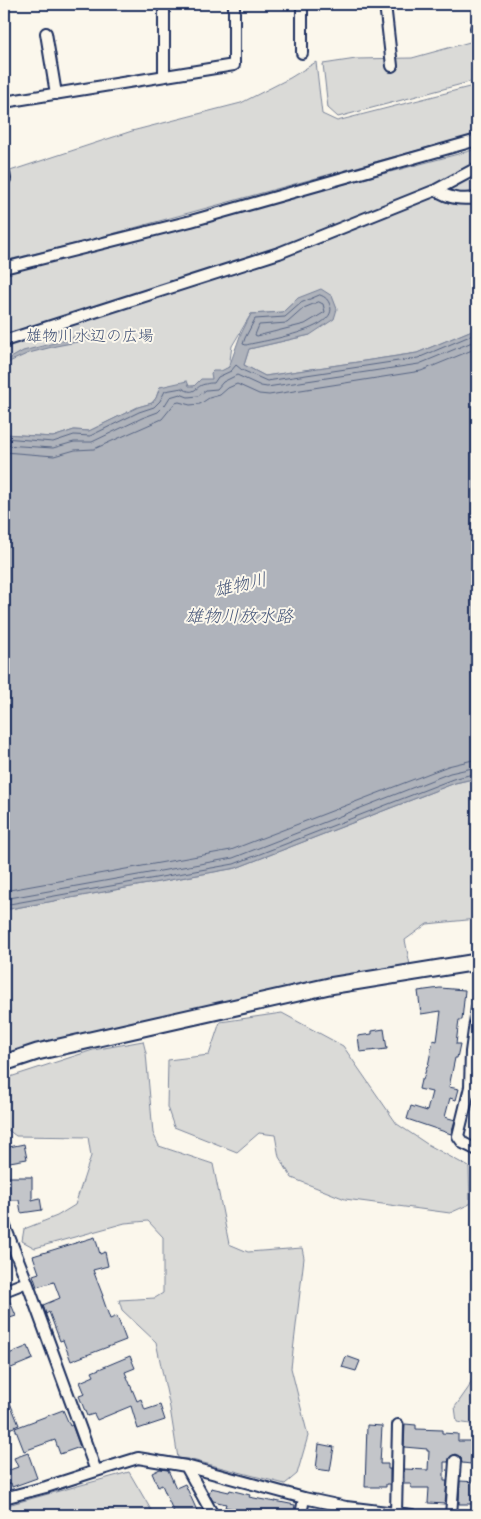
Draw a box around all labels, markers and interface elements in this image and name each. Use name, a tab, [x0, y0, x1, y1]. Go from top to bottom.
park label: 雄物川水辺の広場	[26, 328, 154, 348]
water label: 雄物川	[212, 570, 270, 603]
water label: 雄物川放水路	[185, 607, 294, 629]

